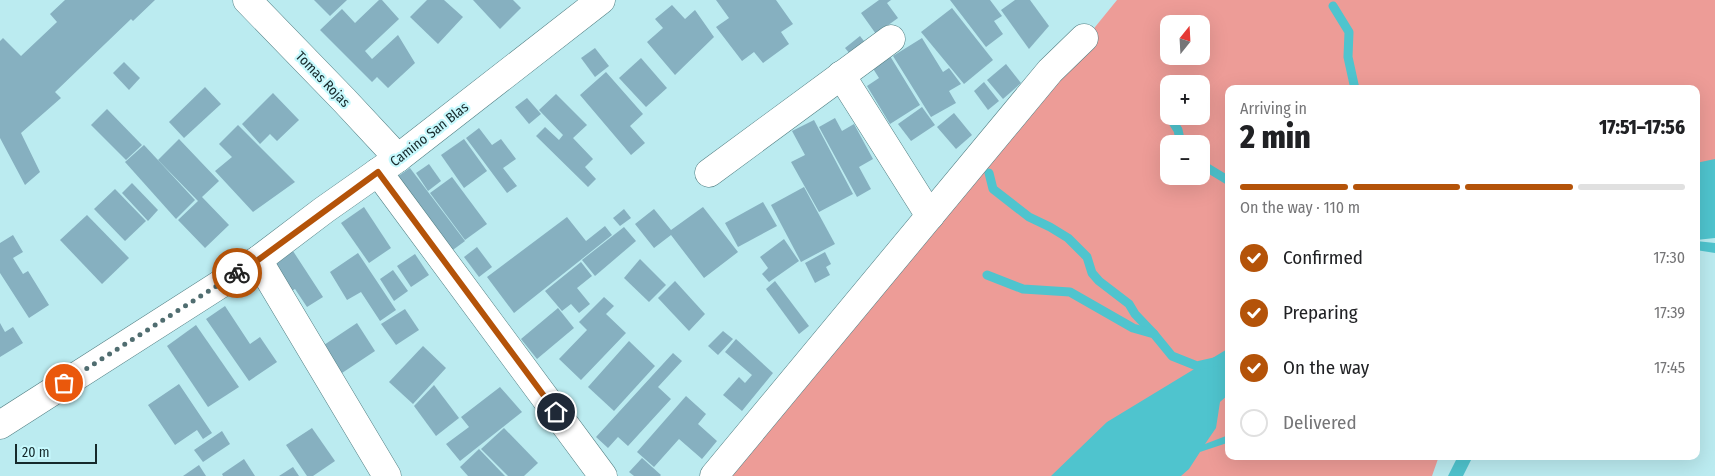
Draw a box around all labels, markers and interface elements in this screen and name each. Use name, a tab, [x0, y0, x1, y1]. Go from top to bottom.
north arrow	[1160, 15, 1210, 65]
map controls	[1160, 15, 1210, 185]
street label: Tomas Rojas	[292, 48, 353, 111]
button: +	[1160, 75, 1210, 125]
street label: Camino San Blas	[387, 99, 472, 170]
text: Arriving in	[1240, 99, 1307, 118]
text: 17:51–17:56	[1599, 116, 1685, 139]
text: 2 min	[1240, 118, 1311, 156]
button: −	[1160, 135, 1210, 185]
text: On the way · 110 m	[1240, 198, 1360, 217]
icon: check	[1240, 244, 1268, 272]
text: Confirmed	[1283, 246, 1363, 269]
courier	[212, 248, 262, 298]
text: 17:30	[1653, 248, 1685, 267]
icon: bike	[223, 259, 251, 287]
icon: check	[1240, 299, 1268, 327]
text: Preparing	[1283, 301, 1358, 324]
text: 17:39	[1654, 303, 1685, 322]
icon: check	[1240, 354, 1268, 382]
text: On the way	[1283, 356, 1369, 379]
text: 17:45	[1654, 358, 1685, 377]
pin	[43, 362, 85, 404]
icon: bag	[50, 369, 78, 397]
pin	[535, 391, 577, 433]
icon: home	[542, 398, 570, 426]
text: Delivered	[1283, 411, 1357, 434]
scale bar	[15, 441, 98, 464]
text: 20 m	[22, 444, 50, 461]

